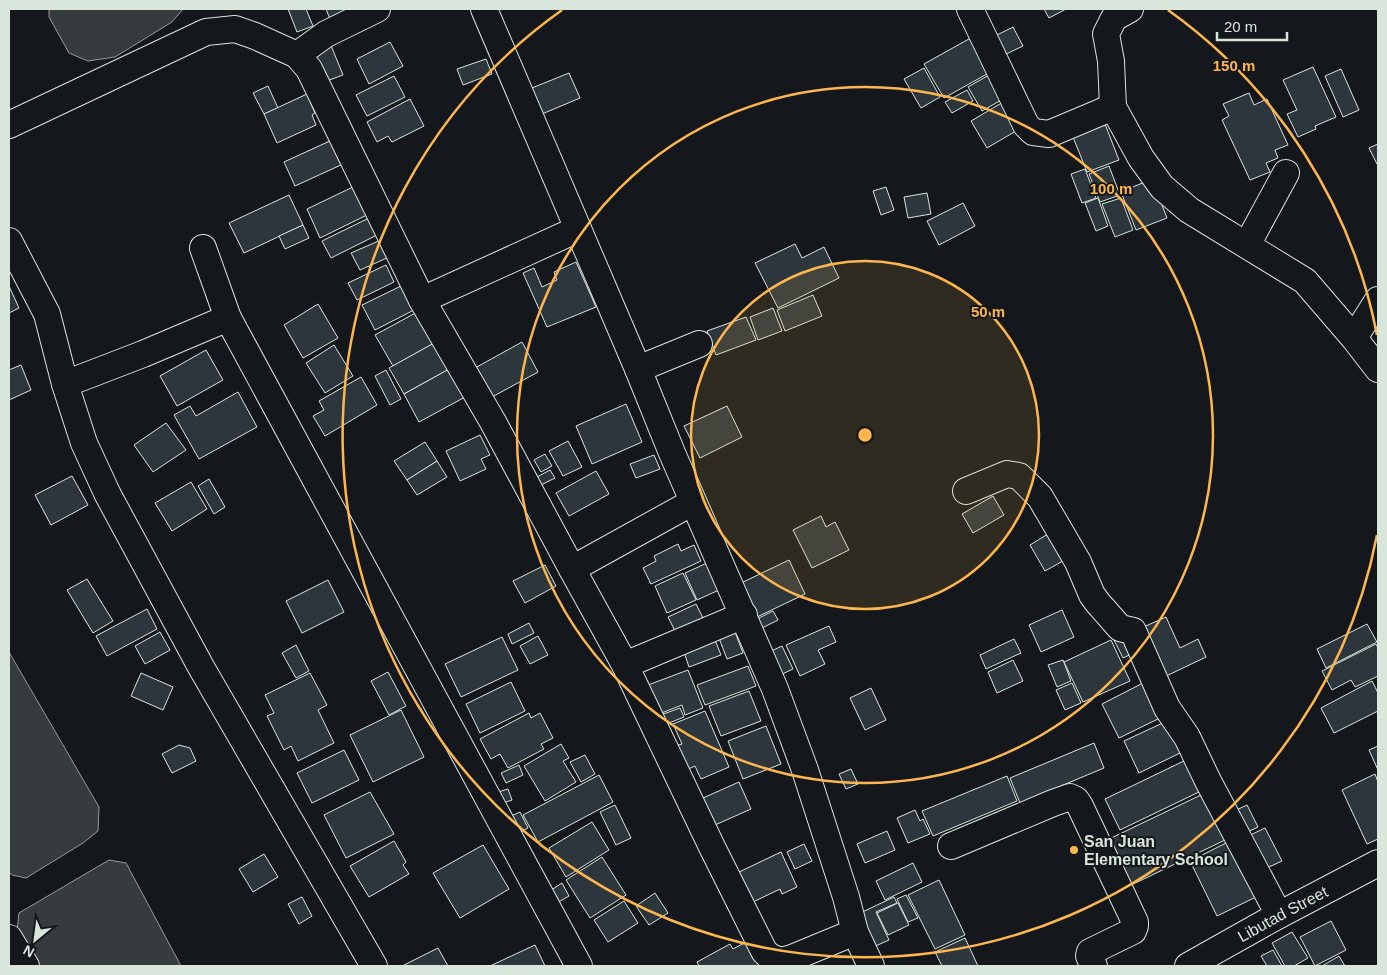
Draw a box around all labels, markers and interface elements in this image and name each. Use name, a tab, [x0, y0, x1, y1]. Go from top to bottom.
scale bar	[1217, 10, 1287, 42]
text: 20 m	[1224, 18, 1257, 35]
text: 150 m	[1213, 57, 1255, 74]
text: 100 m	[1090, 180, 1132, 197]
text: 50 m	[971, 303, 1005, 320]
centre of rings	[856, 426, 874, 444]
place label: San Juan Elementary School	[1084, 833, 1228, 868]
marker: San Juan Elementary School	[1068, 844, 1080, 856]
street label: Libutad Street	[1235, 882, 1331, 945]
north arrow	[10, 915, 60, 965]
text: N	[20, 942, 37, 961]

